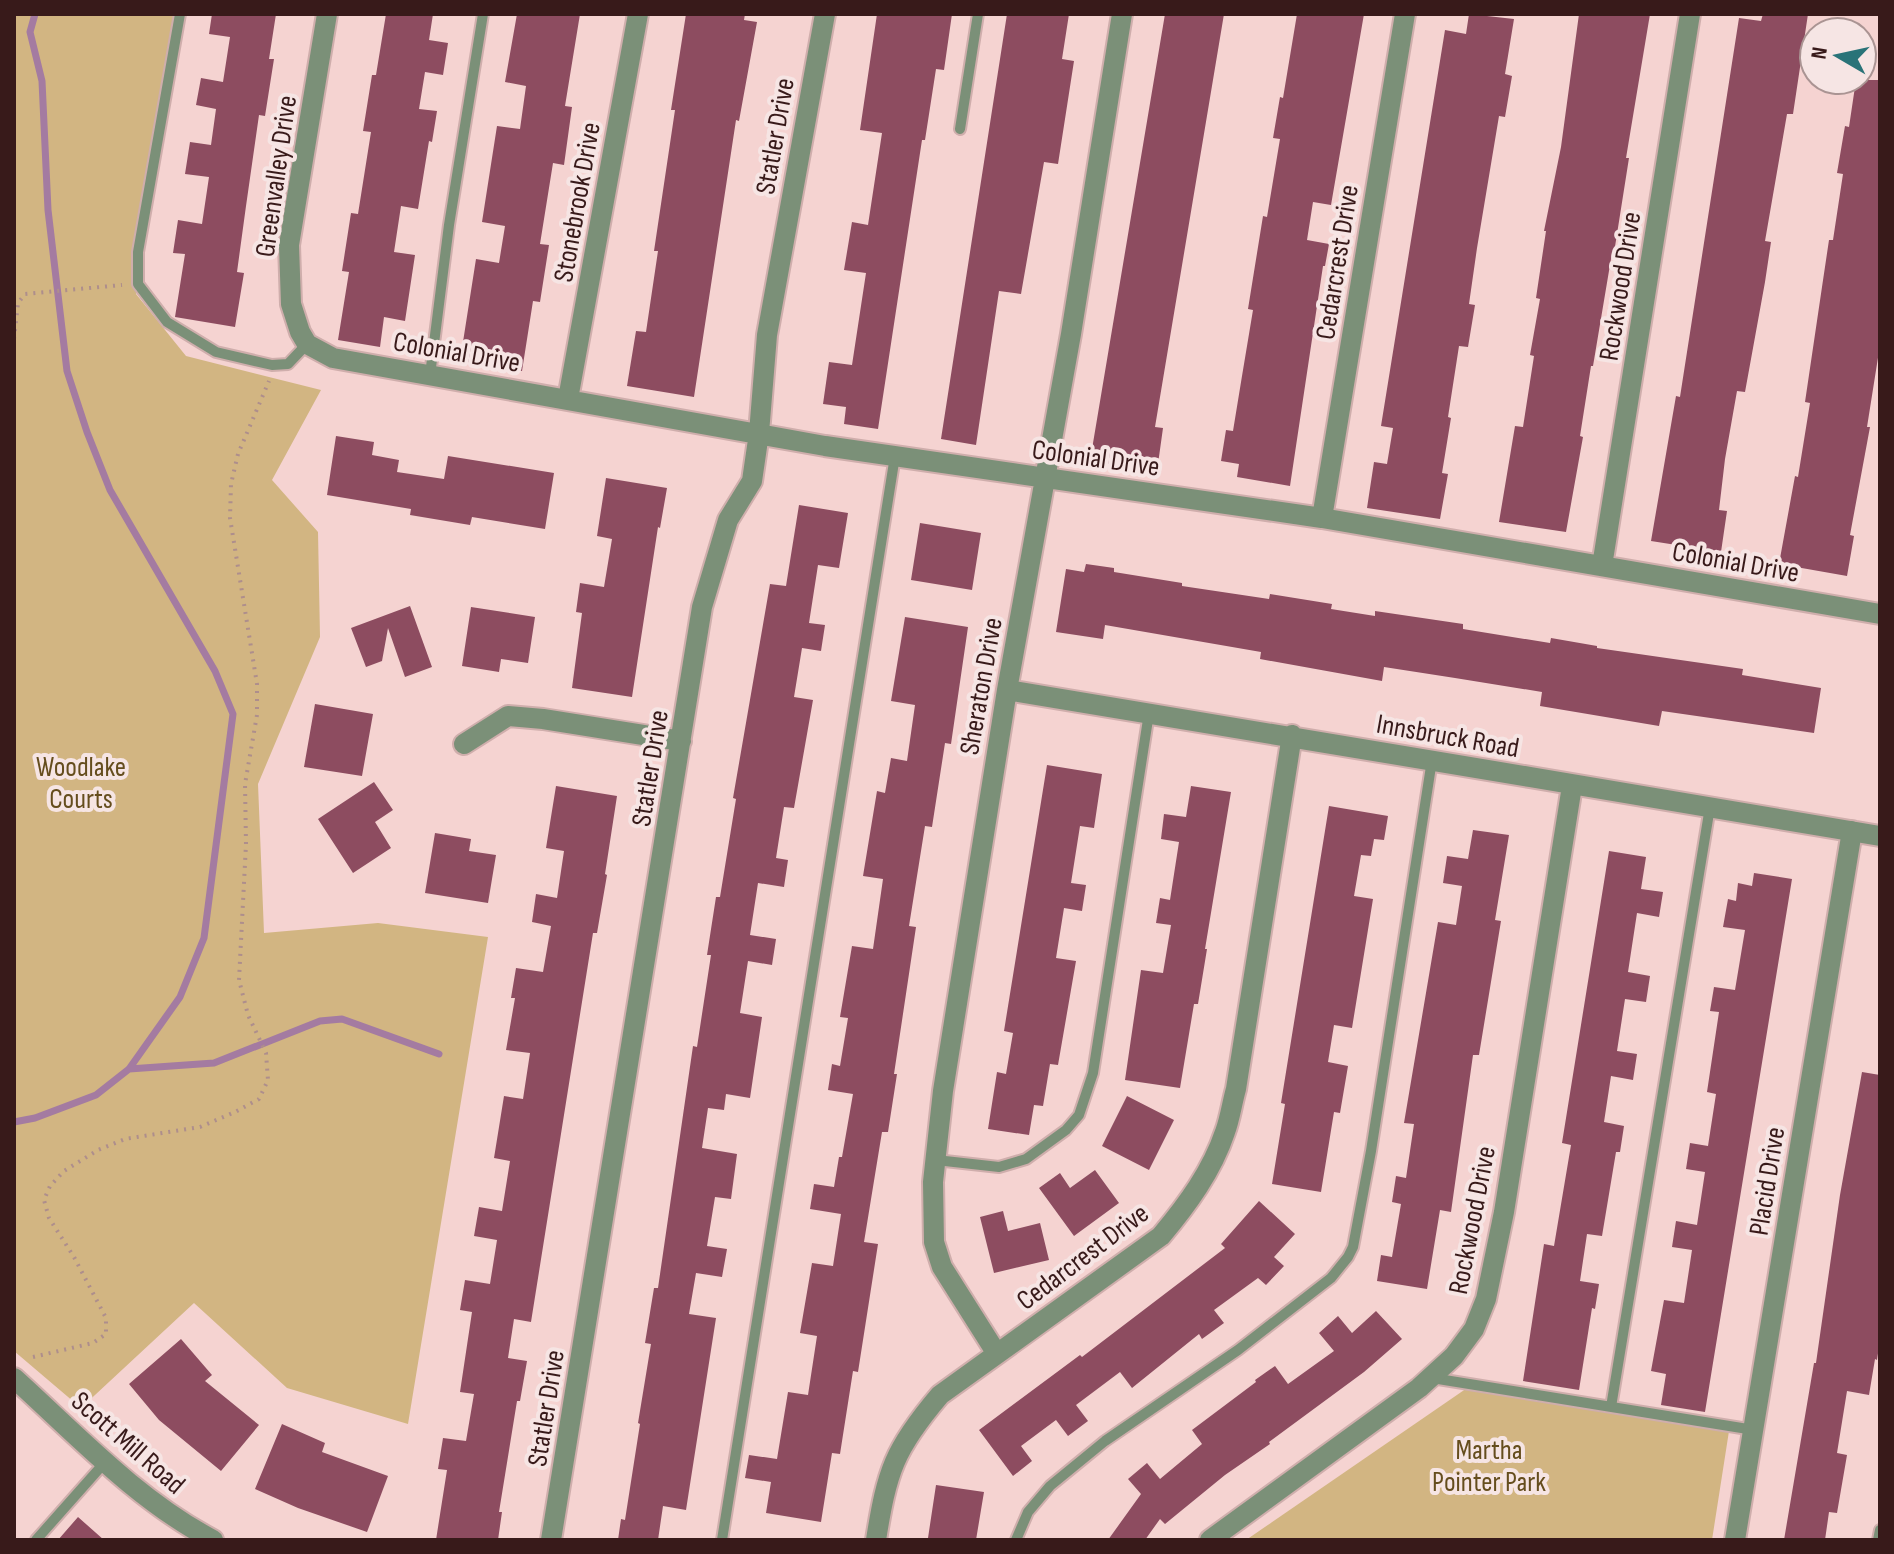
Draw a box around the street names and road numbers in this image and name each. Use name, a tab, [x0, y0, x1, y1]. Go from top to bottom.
street label: Statler Drive	[749, 76, 802, 197]
street label: Greenvalley Drive	[249, 93, 304, 259]
street label: Stonebrook Drive	[547, 120, 608, 285]
street label: Cedarcrest Drive	[1309, 182, 1366, 342]
street label: Rockwood Drive	[1592, 210, 1649, 363]
street label: Colonial Drive	[391, 325, 523, 380]
street label: Colonial Drive	[1030, 433, 1162, 484]
street label: Colonial Drive	[1670, 535, 1802, 590]
street label: Sheraton Drive	[953, 615, 1010, 758]
street label: Statler Drive	[625, 708, 676, 829]
street label: Innsbruck Road	[1374, 708, 1522, 765]
street label: Placid Drive	[1743, 1125, 1792, 1238]
street label: Rockwood Drive	[1442, 1144, 1503, 1297]
street label: Cedarcrest Drive	[1011, 1197, 1155, 1317]
street label: Statler Drive	[521, 1348, 572, 1469]
street label: Scott Mill Road	[65, 1385, 192, 1501]

